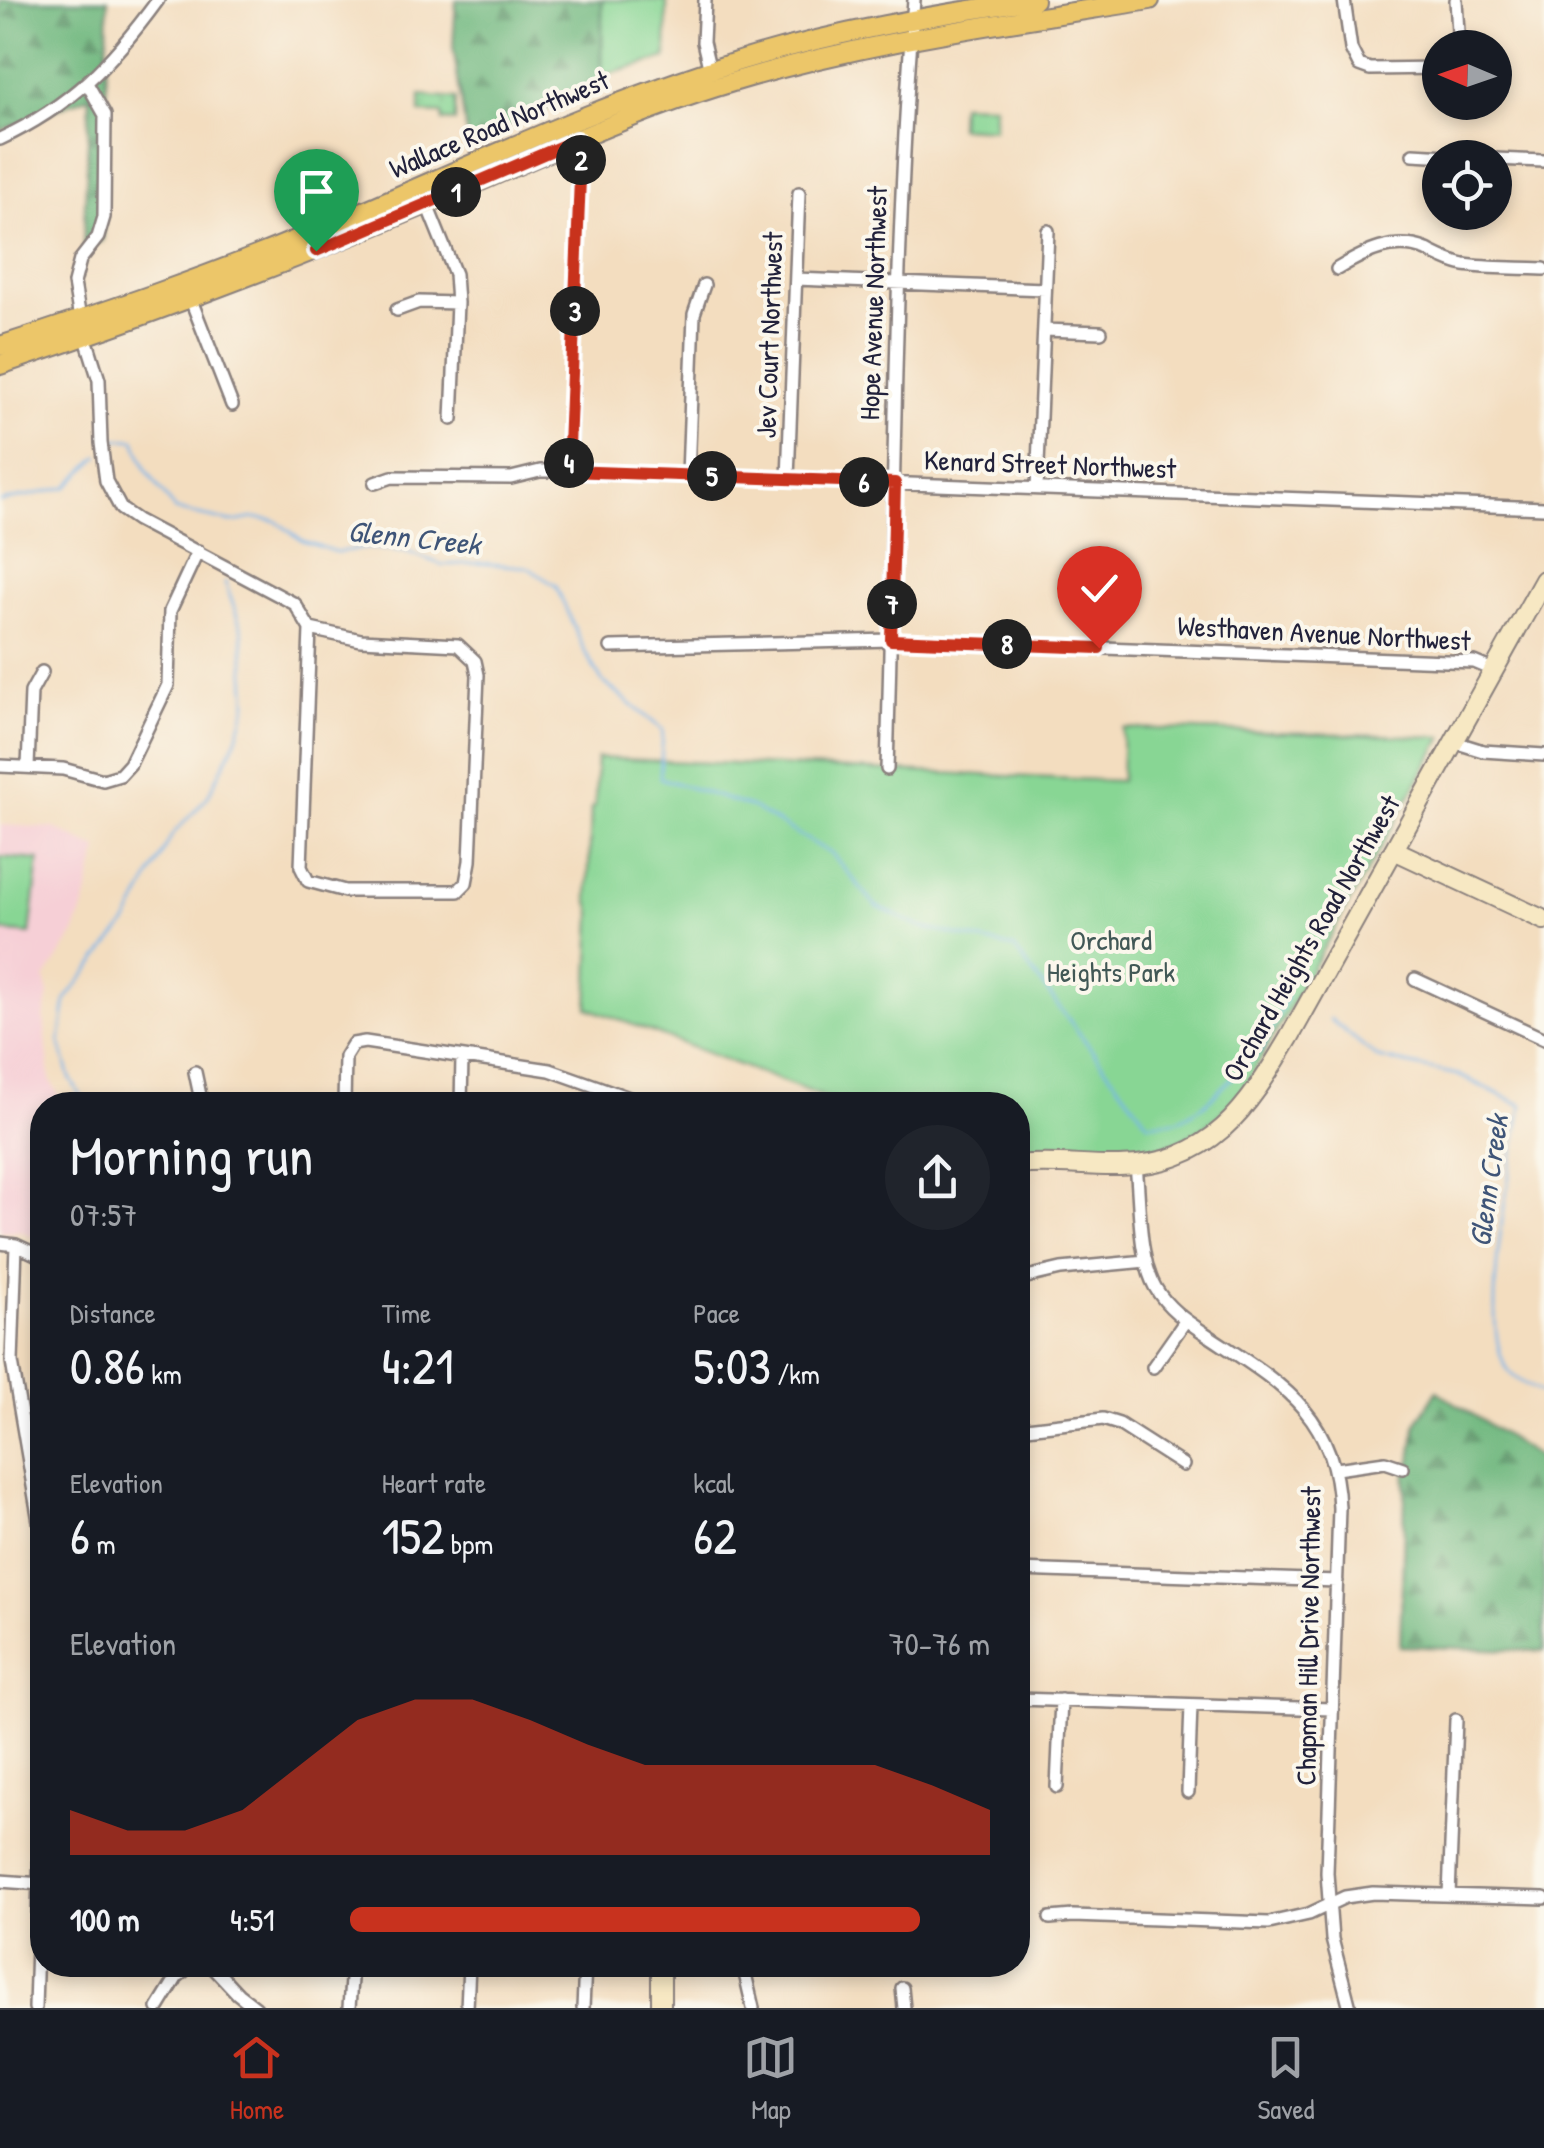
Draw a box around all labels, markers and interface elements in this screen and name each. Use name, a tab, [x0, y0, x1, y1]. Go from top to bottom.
north arrow	[1422, 30, 1512, 120]
map controls	[1422, 30, 1512, 230]
street label: Wallace Road Northwest	[383, 60, 615, 187]
pin: 2	[556, 135, 606, 185]
button: locate	[1422, 140, 1512, 230]
text: 2	[574, 141, 588, 179]
pin	[274, 149, 359, 252]
icon: arrive	[289, 164, 344, 219]
pin: 1	[431, 167, 481, 217]
text: 1	[451, 173, 461, 211]
street label: Hope Avenue Northwest	[850, 185, 896, 421]
street label: Jev Court Northwest	[746, 231, 792, 439]
pin: 3	[550, 286, 600, 336]
text: 3	[569, 292, 581, 330]
pin: 4	[544, 438, 594, 488]
street label: Kenard Street Northwest	[923, 441, 1177, 487]
text: 4	[564, 444, 574, 482]
pin: 5	[687, 451, 737, 501]
text: 5	[706, 457, 718, 495]
pin: 6	[839, 457, 889, 507]
text: 6	[858, 463, 870, 501]
water label: Glenn Creek	[346, 510, 485, 564]
pin	[1057, 546, 1142, 649]
icon: check	[1072, 561, 1127, 616]
pin: 7	[867, 579, 917, 629]
text: 7	[885, 585, 899, 623]
street label: Westhaven Avenue Northwest	[1177, 606, 1472, 660]
pin: 8	[982, 619, 1032, 669]
text: 8	[1001, 625, 1013, 663]
street label: Orchard Heights Road Northwest	[1213, 788, 1409, 1088]
park label: Orchard Heights Park	[1047, 921, 1176, 991]
water label: Glenn Creek	[1459, 1110, 1517, 1249]
text: Morning run	[70, 1118, 313, 1192]
button: share	[885, 1125, 990, 1230]
text: 07:57	[70, 1193, 137, 1236]
text: Distance	[70, 1294, 156, 1332]
text: Time	[382, 1294, 431, 1332]
text: Pace	[693, 1294, 740, 1332]
text: 0.86	[70, 1332, 145, 1400]
text: 4:21	[382, 1332, 454, 1400]
text: 5:03	[693, 1332, 771, 1400]
text: km	[145, 1355, 182, 1393]
text: /km	[771, 1355, 820, 1393]
text: Elevation	[70, 1464, 163, 1502]
text: Heart rate	[382, 1464, 486, 1502]
text: kcal	[693, 1464, 734, 1502]
street label: Chapman Hill Drive Northwest	[1286, 1486, 1330, 1786]
text: 6	[70, 1502, 90, 1570]
text: 152	[382, 1502, 444, 1570]
text: 62	[693, 1502, 737, 1570]
text: m	[90, 1525, 115, 1563]
text: bpm	[444, 1525, 493, 1563]
text: Elevation	[70, 1622, 176, 1665]
text: 70–76 m	[889, 1622, 990, 1665]
text: 100 m	[70, 1898, 139, 1941]
text: 4:51	[230, 1898, 275, 1941]
tab: Home	[229, 2030, 284, 2128]
tab: Map	[743, 2030, 798, 2128]
tab: Saved	[1257, 2030, 1315, 2128]

